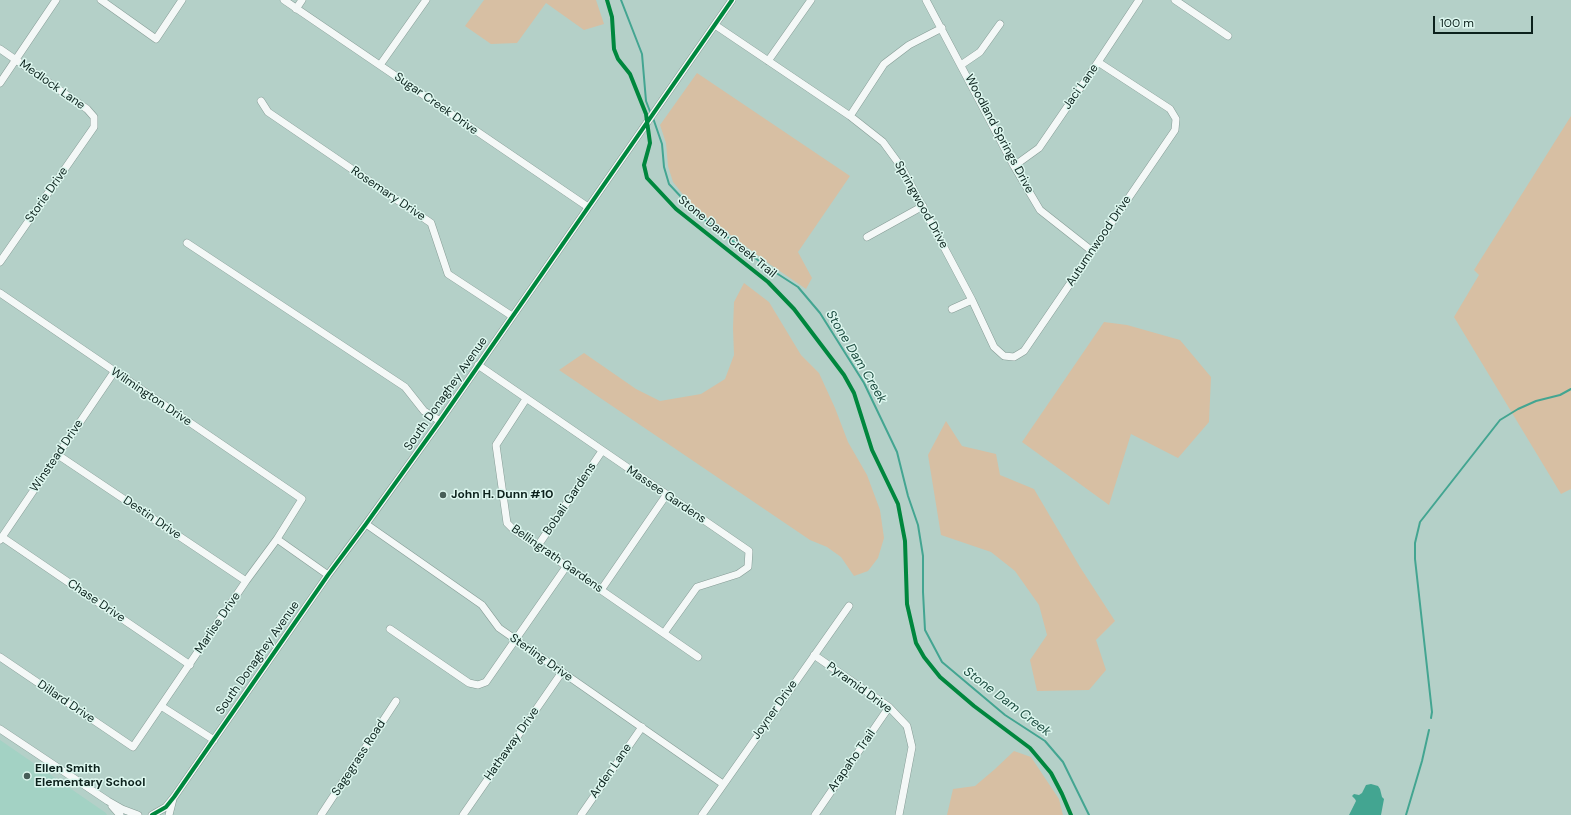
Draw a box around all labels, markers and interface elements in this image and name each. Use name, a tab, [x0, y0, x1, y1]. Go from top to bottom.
scale bar	[1435, 8, 1535, 34]
text: 100 m	[1440, 15, 1474, 31]
street label: Medlock Lane	[16, 57, 88, 113]
street label: Jaci Lane	[1060, 62, 1102, 112]
street label: Sugar Creek Drive	[391, 70, 481, 138]
street label: Woodland Springs Drive	[962, 72, 1036, 196]
street label: Springwood Drive	[891, 159, 951, 251]
street label: Rosemary Drive	[348, 164, 428, 224]
street label: Storie Drive	[23, 165, 71, 225]
street label: Stone Dam Creek Trail	[675, 193, 779, 281]
street label: Autumnwood Drive	[1063, 193, 1135, 289]
water label: Stone Dam Creek	[822, 308, 890, 406]
street label: South Donaghey Avenue	[401, 334, 491, 454]
street label: Wilmington Drive	[108, 365, 194, 429]
street label: Winstead Drive	[28, 417, 86, 495]
street label: Bobali Gardens	[540, 460, 600, 538]
street label: Massee Gardens	[624, 463, 708, 527]
place label: John H. Dunn #10	[451, 488, 553, 502]
marker: John H. Dunn #10	[438, 490, 448, 500]
street label: Destin Drive	[120, 493, 184, 543]
street label: Bellingrath Gardens	[508, 522, 606, 596]
street label: Chase Drive	[64, 576, 128, 626]
street label: Marlise Drive	[192, 590, 244, 656]
street label: South Donaghey Avenue	[213, 598, 303, 718]
street label: Sterling Drive	[507, 631, 575, 685]
street label: Pyramid Drive	[823, 659, 895, 717]
water label: Stone Dam Creek	[960, 664, 1054, 740]
street label: Dillard Drive	[34, 677, 98, 727]
street label: Joyner Drive	[749, 678, 801, 742]
street label: Hathaway Drive	[481, 705, 543, 783]
street label: Sagegrass Road	[329, 717, 389, 799]
street label: Arapaho Trail	[825, 727, 879, 795]
street label: Arden Lane	[587, 741, 635, 801]
place label: Ellen Smith Elementary School	[35, 762, 145, 790]
marker: Ellen Smith Elementary School	[22, 771, 32, 781]

